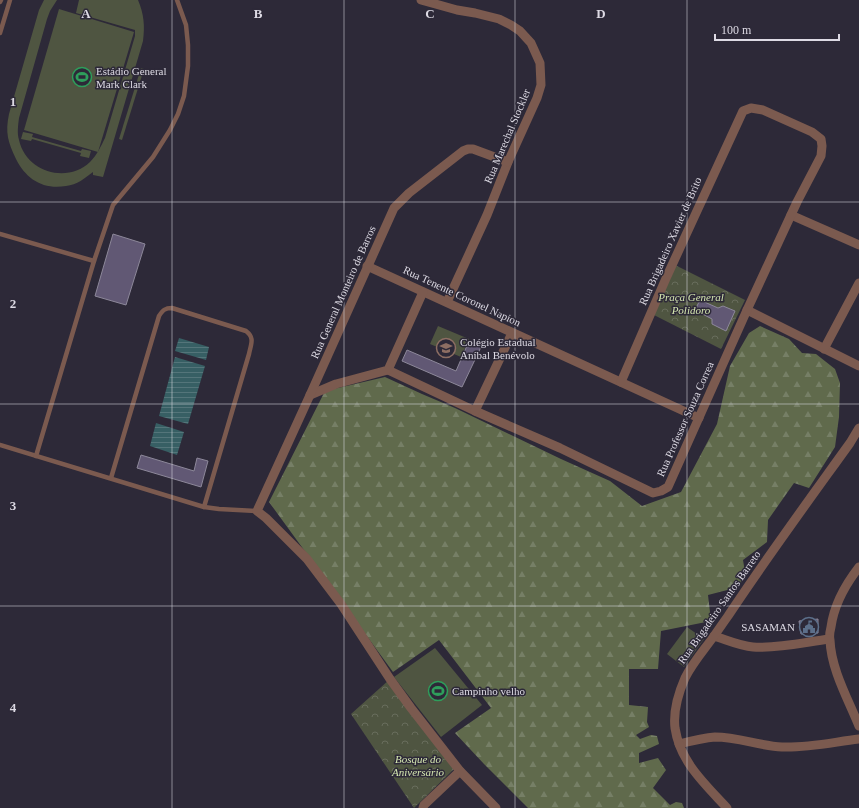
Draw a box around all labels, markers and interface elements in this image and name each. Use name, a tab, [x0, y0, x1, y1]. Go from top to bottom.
text: A	[81, 6, 91, 21]
text: B	[254, 6, 263, 21]
text: C	[425, 6, 435, 21]
text: D	[596, 6, 606, 21]
scale bar	[715, 16, 839, 42]
text: 100 m	[721, 23, 752, 37]
place label: Estádio General Mark Clark	[96, 65, 167, 90]
sports icon: Estádio General Mark Clark	[71, 66, 93, 88]
street label: Rua Marechal Stockler	[482, 87, 532, 185]
text: 1	[10, 94, 16, 109]
street label: Rua Brigadeiro Xavier de Brito	[636, 175, 704, 307]
street label: Rua General Monteiro de Barros	[308, 224, 378, 360]
street label: Rua Tenente Coronel Napion	[401, 263, 523, 329]
park label: Praça General Polidoro	[657, 291, 724, 316]
text: 2	[10, 296, 16, 311]
place label: Colégio Estadual Aníbal Benévolo	[460, 336, 535, 361]
school or university icon: Colégio Estadual Aníbal Benévolo	[435, 337, 457, 359]
street label: Rua Professor Souza Correa	[654, 360, 716, 478]
text: 3	[10, 498, 17, 513]
street label: Rua Brigadeiro Santos Barreto	[675, 548, 763, 666]
public building icon: SASAMAN	[798, 616, 820, 638]
place label: SASAMAN	[741, 621, 795, 633]
sports icon: Campinho velho	[427, 680, 449, 702]
place label: Campinho velho	[452, 685, 526, 697]
text: 4	[10, 700, 17, 715]
park label: Bosque do Aniversário	[391, 753, 444, 778]

